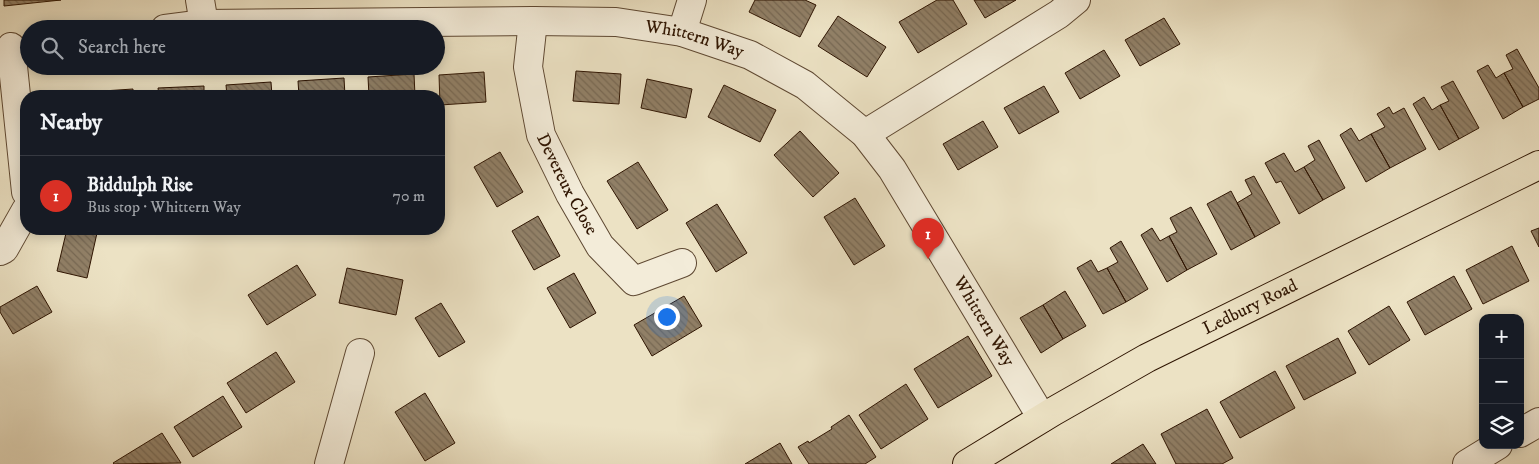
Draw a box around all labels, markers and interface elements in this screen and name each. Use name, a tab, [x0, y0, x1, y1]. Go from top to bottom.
street label: Whittern Way	[643, 15, 747, 63]
search box	[20, 20, 445, 75]
icon: search	[38, 34, 66, 62]
text: Search here	[78, 36, 166, 59]
text: Nearby	[40, 110, 102, 136]
street label: Devereux Close	[531, 130, 602, 239]
text: Biddulph Rise	[87, 174, 193, 197]
text: 1	[53, 186, 59, 206]
text: 70 m	[393, 186, 425, 206]
text: Bus stop · Whittern Way	[87, 197, 241, 217]
pin: 1	[912, 218, 944, 259]
street label: Whittern Way	[948, 271, 1020, 371]
street label: Ledbury Road	[1199, 275, 1301, 340]
your location	[654, 304, 680, 330]
map controls	[1479, 314, 1524, 449]
button: +	[1479, 314, 1524, 359]
button: −	[1479, 359, 1524, 404]
button: layers	[1479, 404, 1524, 449]

